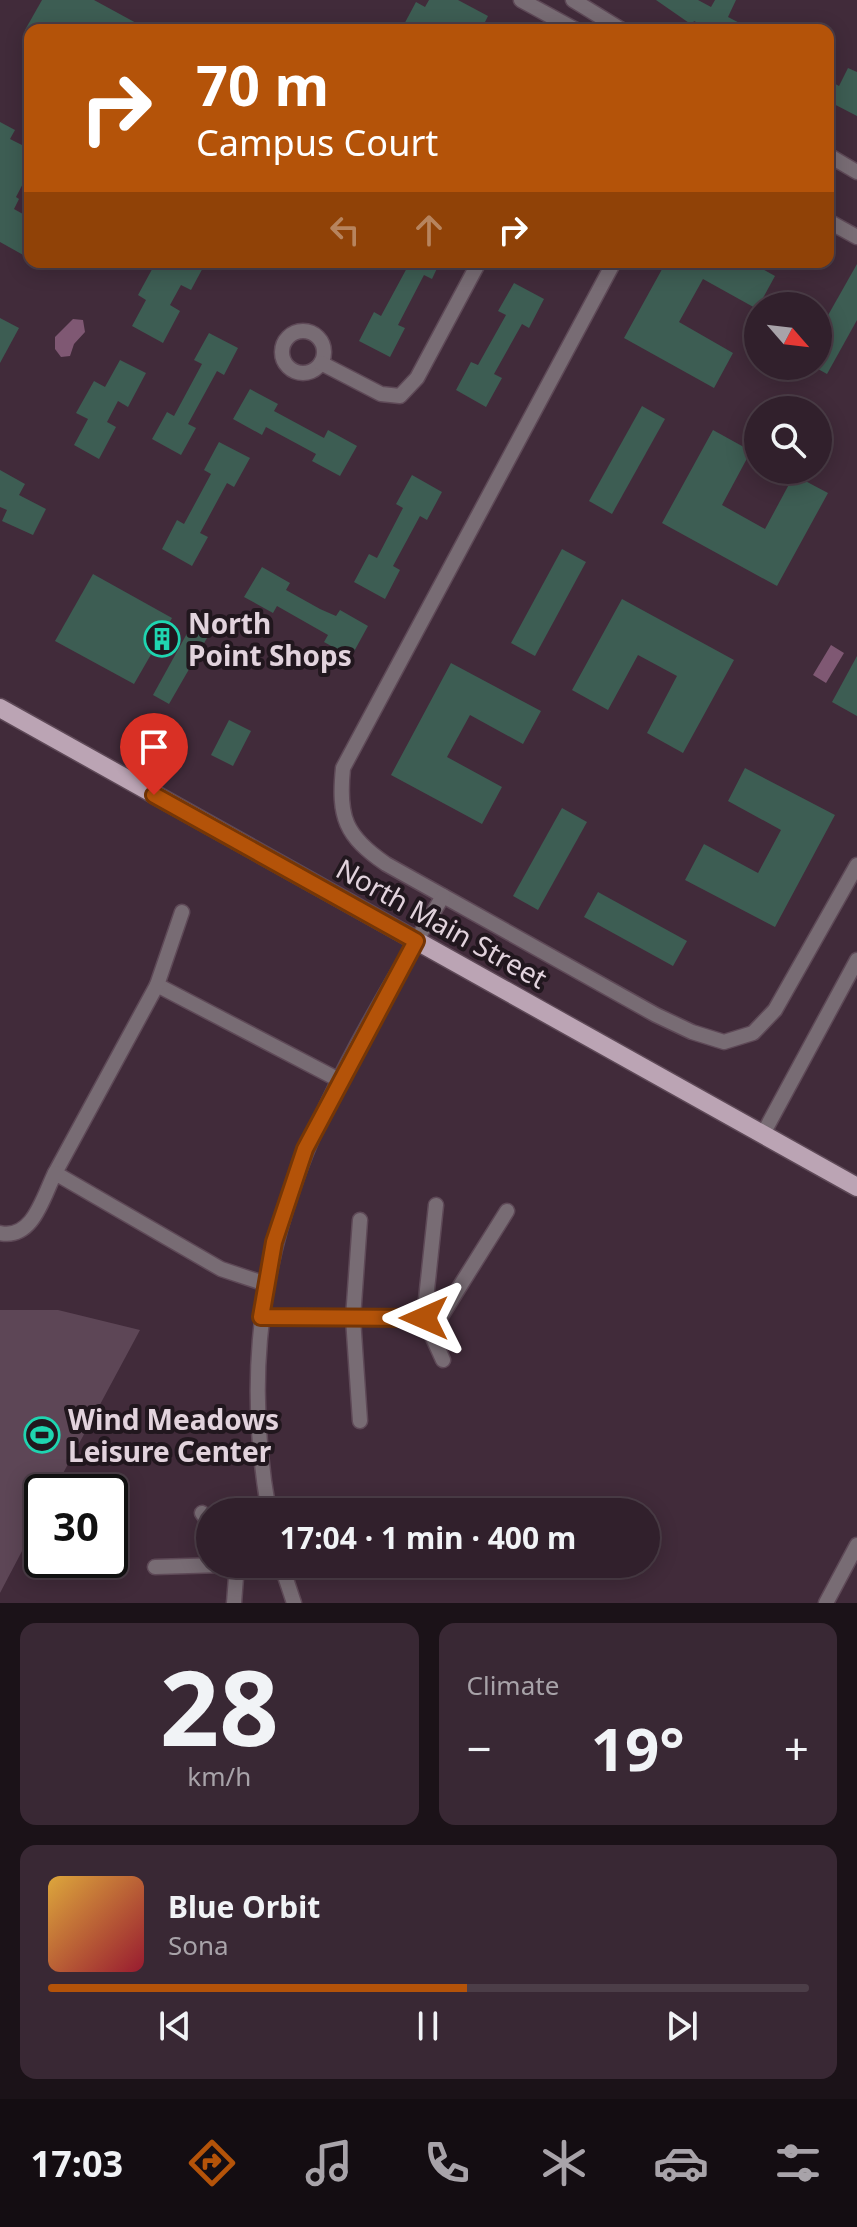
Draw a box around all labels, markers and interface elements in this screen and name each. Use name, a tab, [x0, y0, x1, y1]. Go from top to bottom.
text: 70 m	[196, 46, 329, 122]
icon: right	[64, 56, 168, 160]
text: Campus Court	[196, 118, 438, 167]
icon: left	[323, 208, 367, 252]
icon: ahead	[407, 208, 451, 252]
icon: right	[491, 208, 535, 252]
north arrow	[744, 292, 832, 380]
map controls	[744, 292, 832, 484]
button: search	[744, 396, 832, 484]
place label: North Point Shops	[188, 604, 352, 674]
building icon: North Point Shops	[143, 620, 181, 658]
pin	[120, 713, 188, 795]
icon: arrive	[132, 725, 176, 769]
street label: North Main Street	[330, 849, 554, 997]
position arrow	[382, 1276, 466, 1360]
place label: Wind Meadows Leisure Center	[68, 1400, 279, 1470]
sports icon: Wind Meadows Leisure Center	[23, 1416, 61, 1454]
speed limit sign: 30	[24, 1474, 128, 1578]
text: 17:04 · 1 min · 400 m	[280, 1517, 576, 1558]
text: 28	[160, 1635, 279, 1776]
text: Climate	[467, 1667, 559, 1703]
text: 19°	[591, 1707, 685, 1789]
text: −	[467, 1718, 492, 1778]
text: +	[784, 1718, 809, 1778]
text: km/h	[187, 1758, 251, 1794]
text: Blue Orbit	[168, 1886, 320, 1927]
text: Sona	[168, 1927, 229, 1963]
icon: previous	[153, 2004, 197, 2048]
icon: pause	[406, 2004, 450, 2048]
icon: next	[660, 2004, 704, 2048]
icon: directions	[184, 2135, 240, 2191]
icon: music	[301, 2135, 357, 2191]
icon: phone	[419, 2135, 475, 2191]
icon: climate	[536, 2135, 592, 2191]
icon: car	[653, 2135, 709, 2191]
icon: filters	[770, 2135, 826, 2191]
text: 17:03	[31, 2139, 123, 2188]

